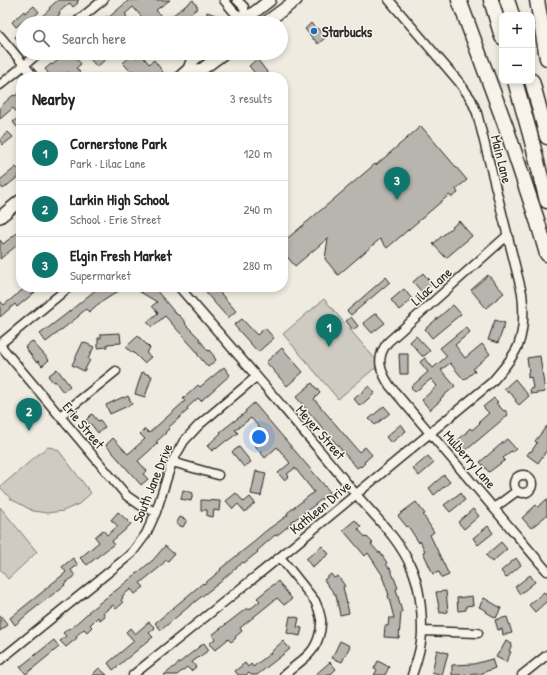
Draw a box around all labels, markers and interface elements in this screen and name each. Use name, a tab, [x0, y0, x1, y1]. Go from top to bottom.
map controls	[499, 12, 535, 84]
button: +	[499, 12, 535, 48]
search box	[16, 16, 288, 60]
place label: Starbucks	[322, 22, 373, 41]
marker: Starbucks	[309, 26, 319, 36]
icon: search	[30, 27, 52, 49]
text: Search here	[62, 28, 126, 49]
button: −	[499, 48, 535, 84]
text: Nearby	[32, 87, 75, 110]
text: 3 results	[230, 89, 272, 107]
text: Cornerstone Park	[70, 133, 167, 154]
street label: Main Lane	[487, 133, 517, 186]
text: 1	[43, 144, 47, 162]
text: 120 m	[244, 144, 272, 162]
text: Park · Lilac Lane	[70, 154, 146, 172]
pin: 3	[384, 167, 410, 200]
text: Larkin High School	[70, 189, 169, 210]
text: 2	[42, 200, 48, 218]
text: 240 m	[243, 200, 272, 218]
text: School · Erie Street	[70, 210, 161, 228]
text: Elgin Fresh Market	[70, 245, 172, 266]
text: 3	[42, 256, 48, 274]
text: 280 m	[243, 256, 272, 274]
street label: Lilac Lane	[407, 262, 456, 309]
text: Supermarket	[70, 266, 131, 284]
pin: 1	[316, 314, 342, 347]
street label: Erie Street	[59, 397, 109, 453]
pin: 2	[16, 398, 42, 431]
street label: Meyer Street	[291, 401, 350, 464]
street label: Mulberry Lane	[439, 426, 501, 493]
your location	[249, 427, 269, 447]
street label: South Jane Drive	[128, 440, 177, 525]
street label: Kathleen Drive	[285, 476, 355, 538]

